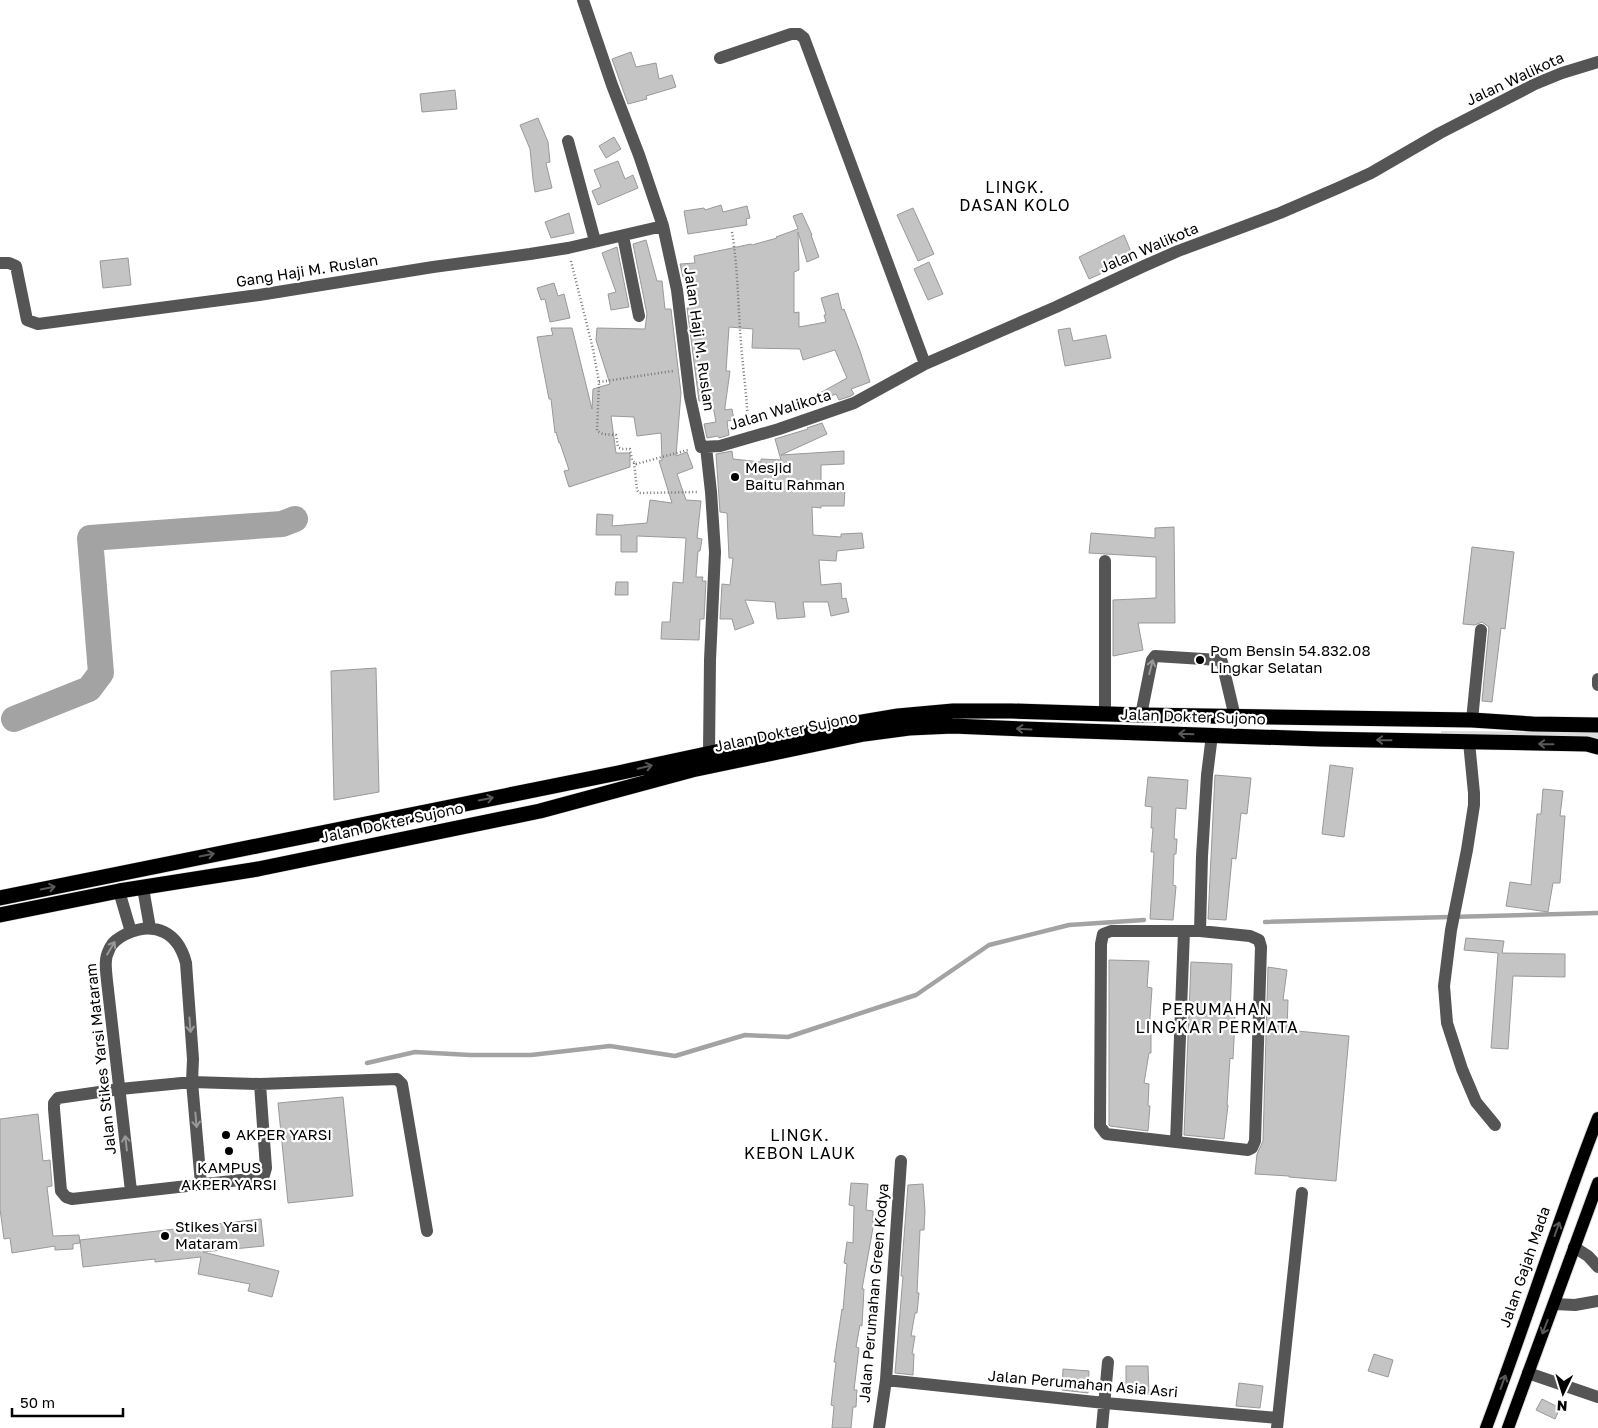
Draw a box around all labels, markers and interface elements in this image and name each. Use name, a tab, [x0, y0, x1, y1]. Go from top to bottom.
street label: Jalan Walikota	[1463, 48, 1566, 109]
district label: LINGK. DASAN KOLO	[959, 177, 1071, 215]
street label: Jalan Walikota	[1096, 218, 1201, 276]
street label: Gang Haji M. Ruslan	[235, 250, 379, 290]
street label: Jalan Haji M. Ruslan	[681, 266, 719, 412]
street label: Jalan Walikota	[726, 385, 833, 433]
place label: Mesjid Baitu Rahman	[745, 458, 845, 493]
marker: Mesjid Baitu Rahman	[729, 471, 741, 483]
place label: Pom Bensin 54.832.08 Lingkar Selatan	[1210, 641, 1371, 676]
marker: Pom Bensin 54.832.08 Lingkar Selatan	[1194, 654, 1206, 666]
one-way arrow	[1147, 660, 1156, 676]
street label: Jalan Dokter Sujono	[1120, 704, 1266, 728]
street label: Jalan Dokter Sujono	[713, 707, 859, 755]
one-way arrow	[1016, 724, 1032, 733]
one-way arrow	[1178, 729, 1194, 738]
one-way arrow	[1376, 735, 1392, 745]
one-way arrow	[1538, 739, 1554, 749]
one-way arrow	[637, 761, 653, 771]
one-way arrow	[478, 794, 494, 804]
street label: Jalan Dokter Sujono	[319, 798, 465, 846]
one-way arrow	[198, 850, 214, 860]
one-way arrow	[39, 883, 55, 892]
one-way arrow	[107, 941, 117, 955]
street label: Jalan Stikes Yarsi Mataram	[81, 962, 119, 1156]
district label: PERUMAHAN LINGKAR PERMATA	[1135, 999, 1299, 1037]
one-way arrow	[186, 1017, 195, 1033]
one-way arrow	[191, 1112, 200, 1128]
place label: AKPER YARSI	[236, 1125, 332, 1143]
district label: LINGK. KEBON LAUK	[744, 1125, 856, 1163]
marker: AKPER YARSI	[220, 1129, 232, 1141]
one-way arrow	[121, 1135, 131, 1151]
marker: KAMPUS AKPER YARSI	[223, 1145, 235, 1157]
place label: KAMPUS AKPER YARSI	[181, 1158, 277, 1193]
street label: Jalan Perumahan Green Kodya	[854, 1182, 892, 1403]
street label: Jalan Gajah Mada	[1495, 1204, 1553, 1329]
place label: Stikes Yarsi Mataram	[175, 1217, 258, 1252]
one-way arrow	[1553, 1222, 1562, 1237]
marker: Stikes Yarsi Mataram	[159, 1230, 171, 1242]
one-way arrow	[1540, 1319, 1550, 1334]
street label: Jalan Perumahan Asia Asri	[987, 1366, 1179, 1400]
north arrow	[1538, 1368, 1588, 1418]
one-way arrow	[1499, 1375, 1508, 1391]
scale bar	[12, 1386, 124, 1418]
text: 50 m	[20, 1393, 55, 1411]
text: N	[1556, 1398, 1568, 1415]

